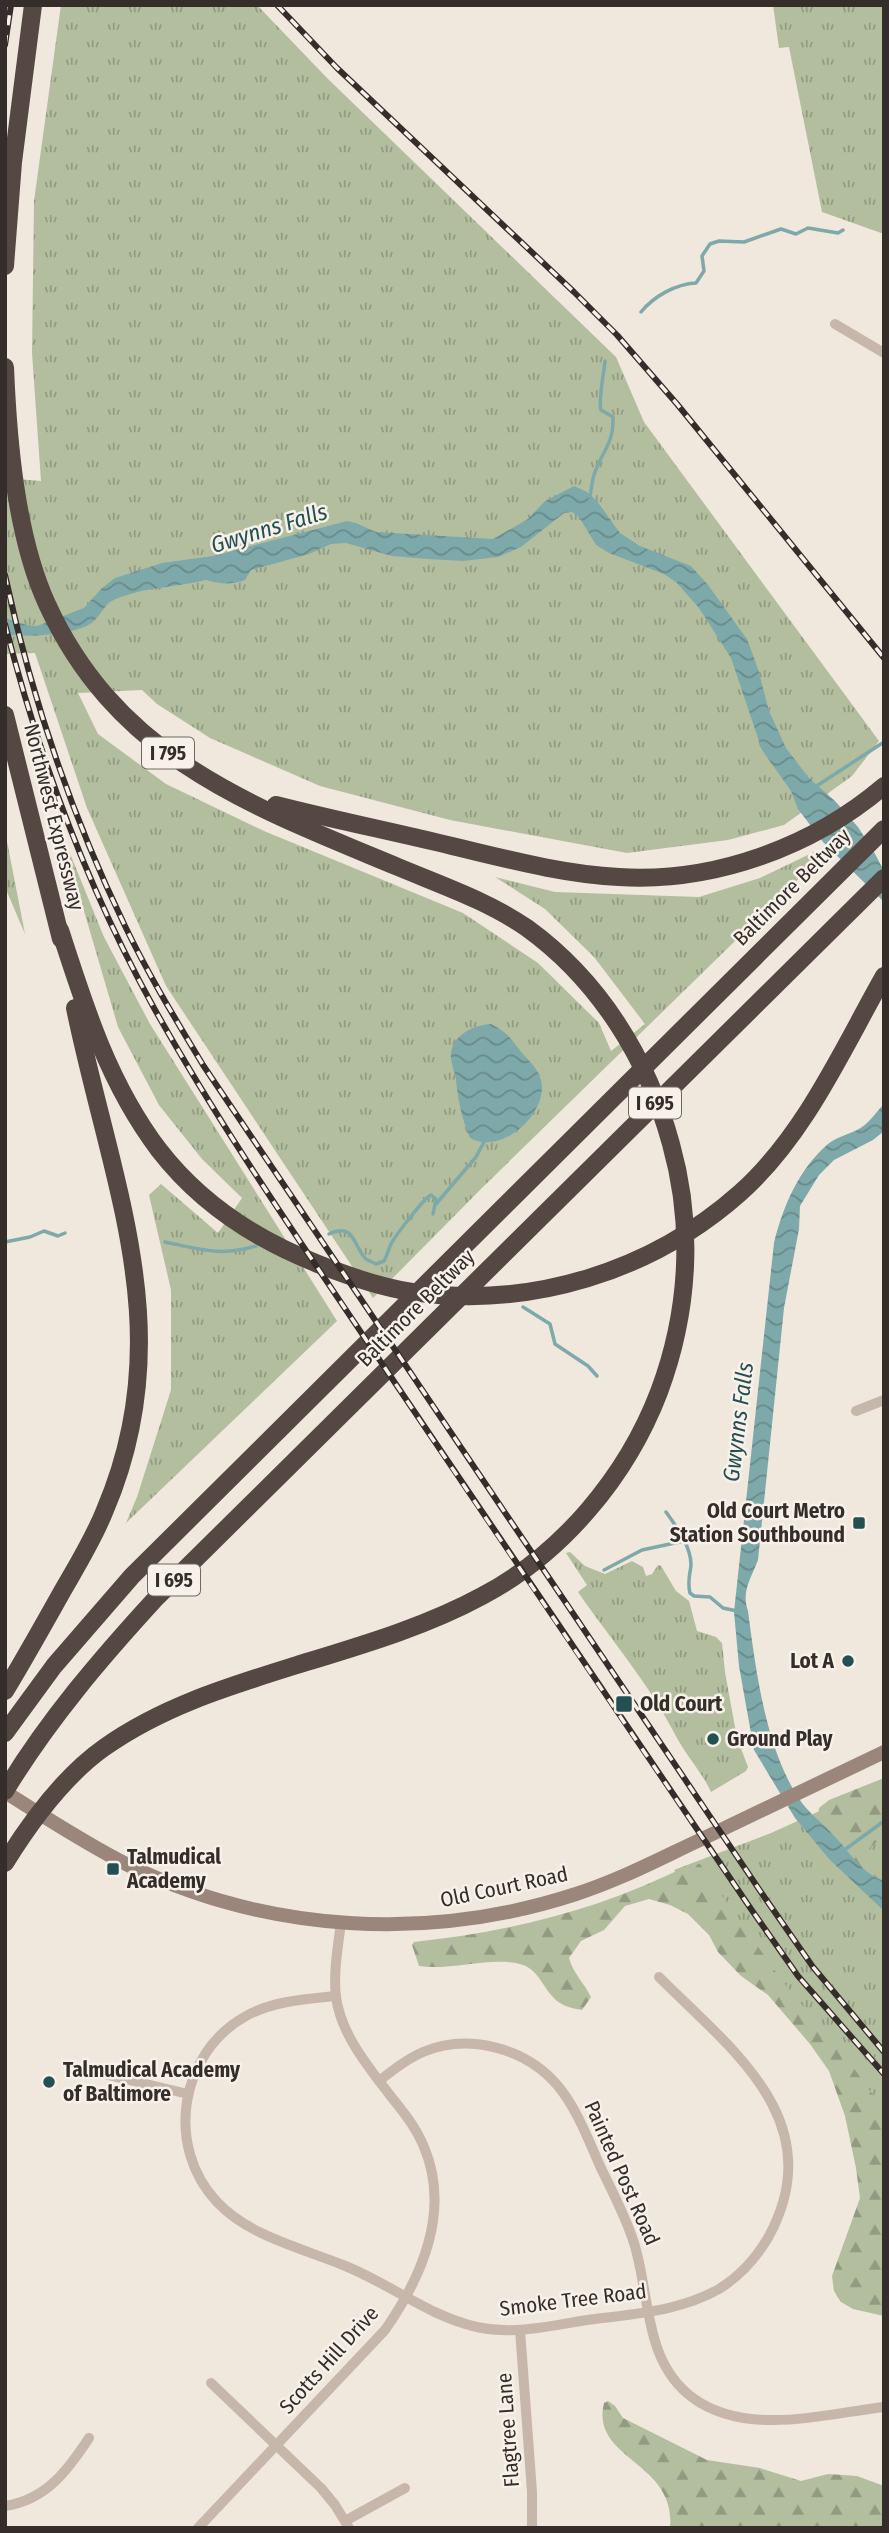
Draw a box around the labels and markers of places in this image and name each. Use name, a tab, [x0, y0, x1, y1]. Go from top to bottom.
place label: Old Court Metro Station Southbound	[670, 1498, 845, 1548]
marker: Old Court Metro Station Southbound	[851, 1515, 867, 1531]
place label: Lot A	[790, 1648, 835, 1674]
marker: Lot A	[840, 1653, 856, 1669]
place label: Old Court	[640, 1691, 723, 1717]
marker: Old Court	[614, 1694, 634, 1714]
place label: Ground Play	[727, 1726, 833, 1752]
marker: Ground Play	[705, 1731, 721, 1747]
place label: Talmudical Academy	[126, 1844, 221, 1894]
marker: Talmudical Academy	[105, 1861, 121, 1877]
place label: Talmudical Academy of Baltimore	[63, 2057, 241, 2107]
marker: Talmudical Academy of Baltimore	[41, 2074, 57, 2090]

